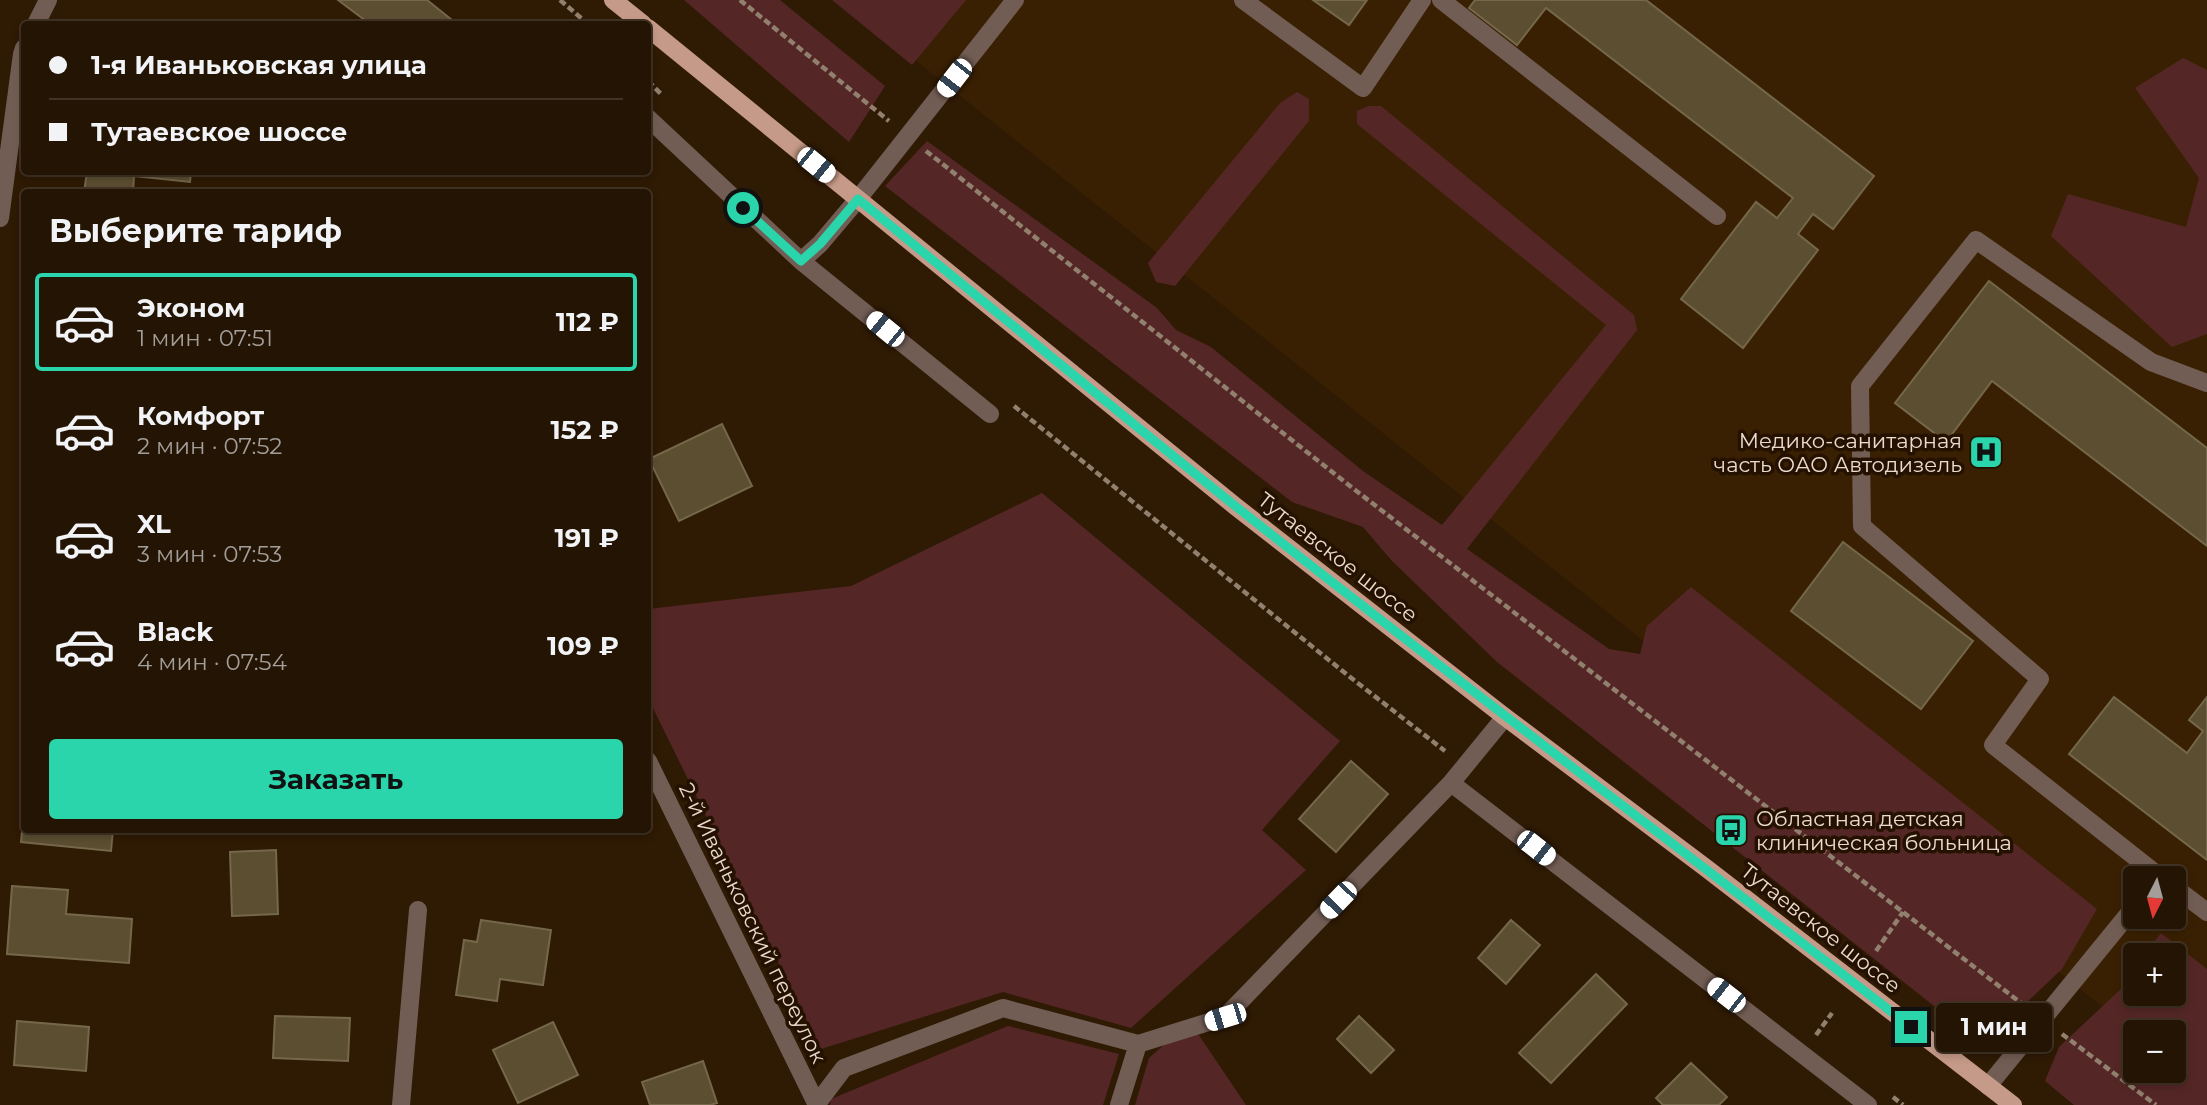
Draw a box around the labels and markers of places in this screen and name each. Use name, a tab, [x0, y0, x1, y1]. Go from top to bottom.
place label: Медико-санитарная часть ОАО Автодизель	[1714, 428, 1962, 477]
hospital icon: Медико-санитарная часть ОАО Автодизель	[1967, 433, 2005, 471]
place label: Областная детская клиническая больница	[1756, 806, 2012, 855]
bus stop icon: Областная детская клиническая больница	[1712, 811, 1750, 849]

